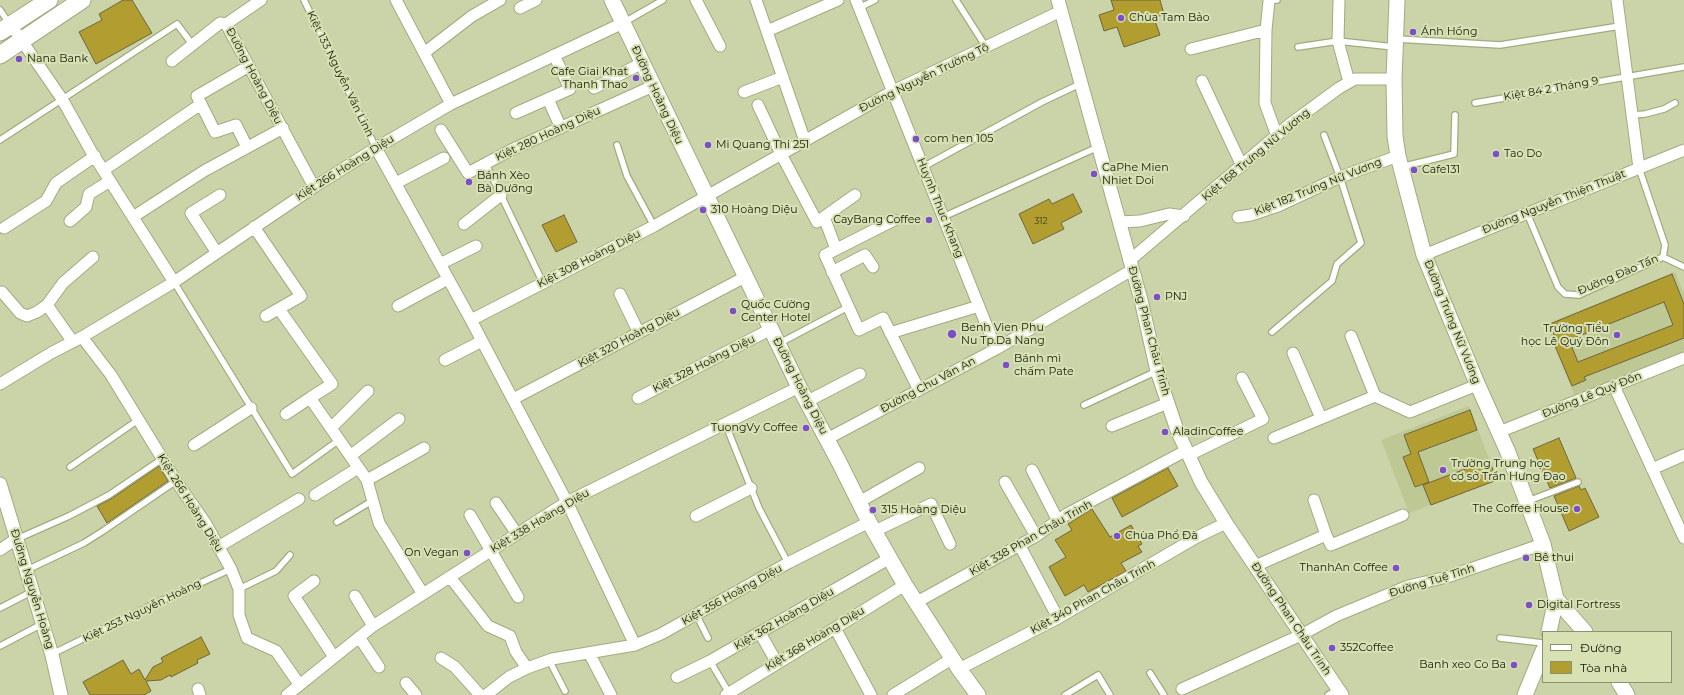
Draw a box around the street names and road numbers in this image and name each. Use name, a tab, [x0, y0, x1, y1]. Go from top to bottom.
street label: Kiệt 133 Nguyễn Văn Linh	[304, 9, 376, 139]
street label: Đường Hoàng Diệu	[223, 26, 285, 126]
street label: Đường Nguyễn Trường Tộ	[857, 41, 991, 115]
street label: Đường Hoàng Diệu	[628, 44, 686, 146]
street label: Kiệt 84 2 Tháng 9	[1503, 74, 1599, 104]
street label: Kiệt 280 Hoàng Diệu	[493, 104, 603, 164]
street label: Kiệt 168 Trưng Nữ Vương	[1199, 106, 1313, 204]
street label: Kiệt 266 Hoàng Diệu	[293, 132, 397, 204]
street label: Kiệt 182 Trưng Nữ Vương	[1252, 155, 1384, 219]
street label: Huynh Thuc Khang	[914, 156, 966, 260]
street label: Đường Nguyễn Thiện Thuật	[1480, 167, 1628, 237]
street label: Kiệt 308 Hoàng Diệu	[535, 227, 643, 291]
street label: Đường Đào Tấn	[1576, 252, 1660, 298]
street label: Đường Trưng Nữ Vương	[1421, 258, 1483, 386]
street label: Đường Phan Châu Trinh	[1125, 265, 1173, 397]
street label: Kiệt 320 Hoàng Diệu	[576, 306, 682, 370]
street label: Kiệt 328 Hoàng Diệu	[651, 332, 757, 396]
street label: Đường Hoàng Diệu	[770, 335, 830, 437]
street label: Đường Chu Văn An	[878, 354, 978, 416]
street label: Đường Lê Quý Đôn	[1540, 369, 1644, 421]
street label: Kiệt 266 Hoàng Diệu	[154, 451, 226, 555]
street label: Kiệt 338 Hoàng Diệu	[488, 486, 592, 556]
street label: Kiệt 338 Phan Châu Trinh	[967, 497, 1095, 579]
street label: Đường Nguyễn Hoàng	[7, 527, 57, 651]
street label: Kiệt 340 Phan Châu Trinh	[1028, 557, 1158, 637]
street label: Đường Phan Châu Trinh	[1248, 560, 1334, 678]
street label: Kiệt 356 Hoàng Diệu	[679, 562, 785, 628]
street label: Đường Tuệ Tĩnh	[1388, 562, 1476, 600]
street label: Kiệt 253 Nguyễn Hoàng	[81, 577, 203, 645]
street label: Kiệt 362 Hoàng Diệu	[732, 585, 836, 653]
street label: Kiệt 368 Hoàng Diệu	[763, 604, 867, 674]

